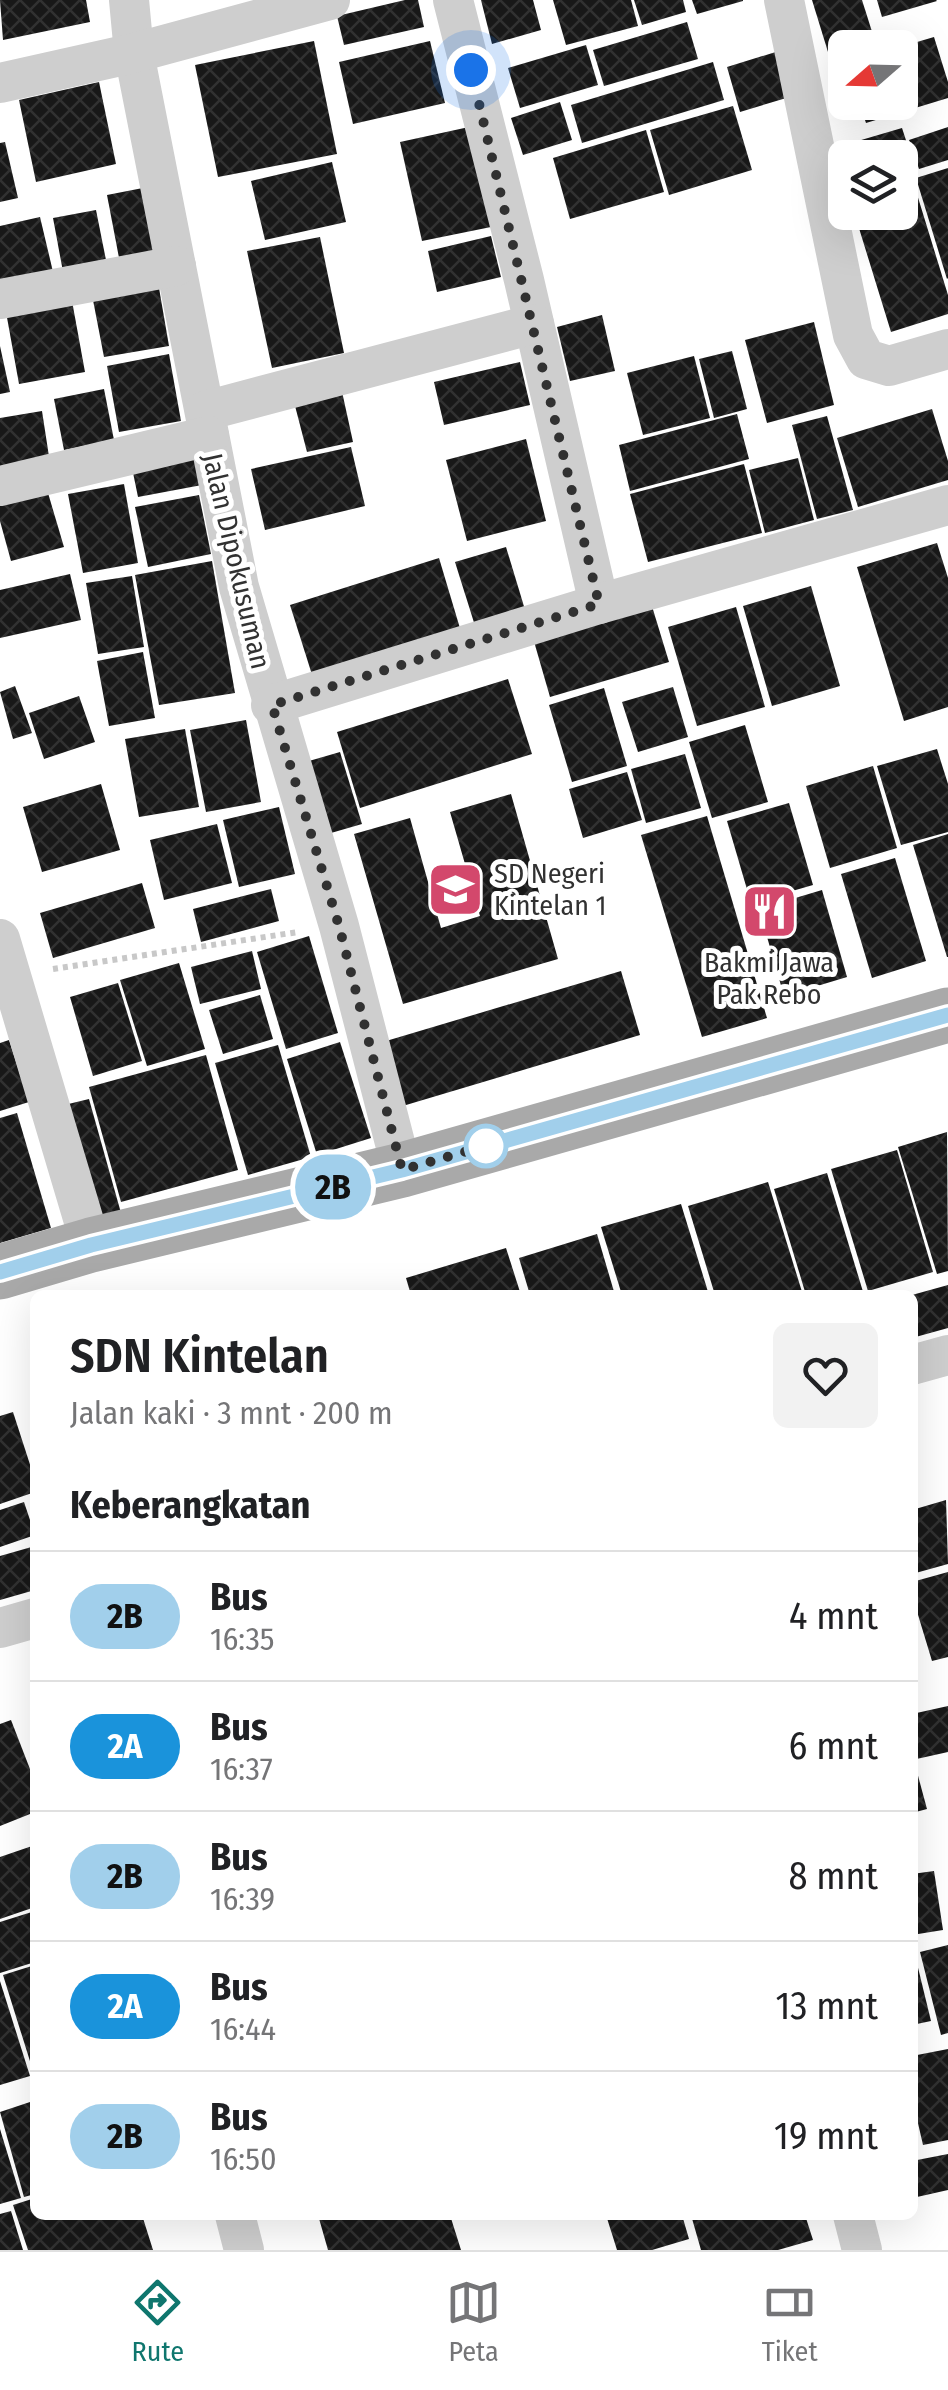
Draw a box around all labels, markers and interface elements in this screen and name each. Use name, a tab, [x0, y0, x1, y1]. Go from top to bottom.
north arrow	[828, 30, 918, 120]
map controls	[828, 30, 918, 230]
your location	[446, 45, 496, 95]
button: layers	[828, 140, 918, 230]
street label: Jalan Dipokusuman	[196, 450, 277, 672]
place label: SD Negeri Kintelan 1	[494, 857, 606, 922]
school or university icon: SD Negeri Kintelan 1	[425, 859, 485, 919]
restaurant icon: Bakmi Jawa Pak Rebo	[739, 881, 799, 941]
place label: Bakmi Jawa Pak Rebo	[704, 946, 834, 1011]
unlabelled marker	[465, 1125, 507, 1167]
line badge: 2B	[288, 1154, 378, 1220]
text: 2B	[315, 1166, 351, 1208]
button: heart	[773, 1323, 878, 1428]
text: SDN Kintelan	[70, 1327, 329, 1385]
text: Jalan kaki · 3 mnt · 200 m	[70, 1394, 393, 1432]
text: Keberangkatan	[70, 1482, 311, 1528]
text: Bus	[210, 1574, 268, 1620]
text: 4 mnt	[789, 1593, 878, 1639]
text: 2B	[107, 1595, 143, 1637]
text: 16:35	[210, 1620, 275, 1658]
text: Bus	[210, 1704, 268, 1750]
text: 6 mnt	[789, 1723, 878, 1769]
text: 2A	[107, 1725, 143, 1767]
text: 16:37	[210, 1750, 273, 1788]
text: Bus	[210, 1834, 268, 1880]
text: 8 mnt	[788, 1853, 878, 1899]
text: 2B	[107, 1855, 143, 1897]
text: 16:39	[210, 1880, 275, 1918]
text: Bus	[210, 1964, 268, 2010]
text: 13 mnt	[775, 1983, 878, 2029]
text: 2A	[107, 1985, 143, 2027]
text: 16:44	[210, 2010, 276, 2048]
text: Bus	[210, 2094, 268, 2140]
text: 19 mnt	[774, 2113, 878, 2159]
text: 2B	[107, 2115, 143, 2157]
text: 16:50	[210, 2140, 277, 2178]
tab: Rute	[130, 2275, 185, 2368]
tab: Peta	[446, 2275, 501, 2368]
tab: Tiket	[762, 2275, 818, 2368]

